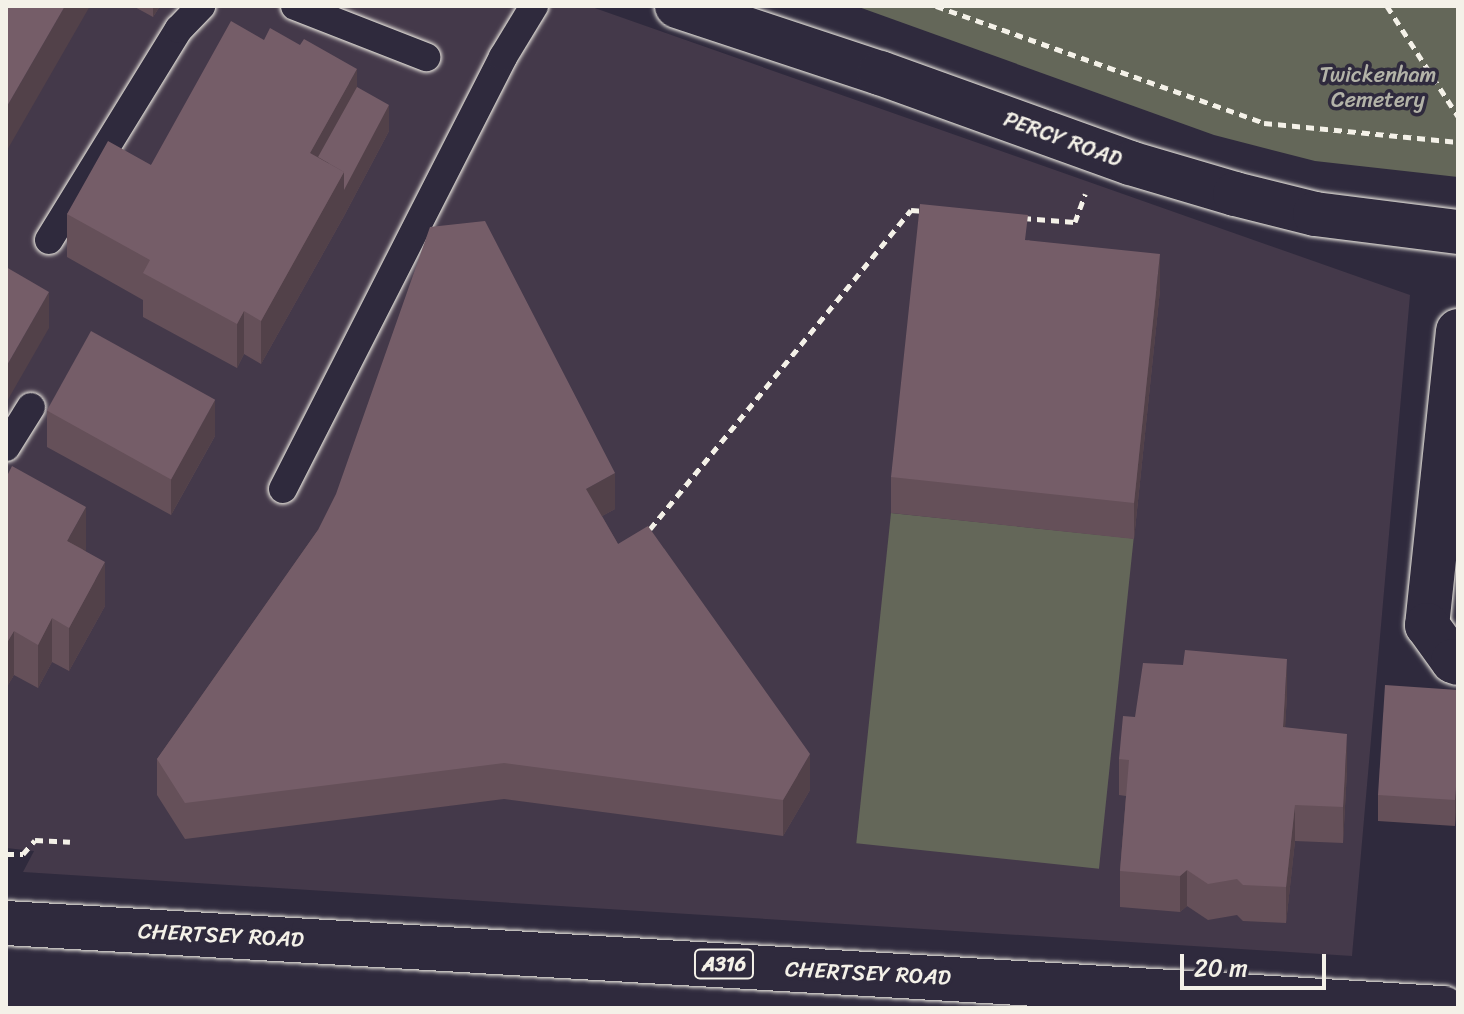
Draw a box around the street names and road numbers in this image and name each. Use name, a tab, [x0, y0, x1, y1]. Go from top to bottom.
street label: PERCY ROAD	[1000, 105, 1126, 173]
street label: CHERTSEY ROAD	[137, 917, 305, 953]
road number: A316	[692, 948, 756, 980]
street label: CHERTSEY ROAD	[784, 955, 952, 991]

